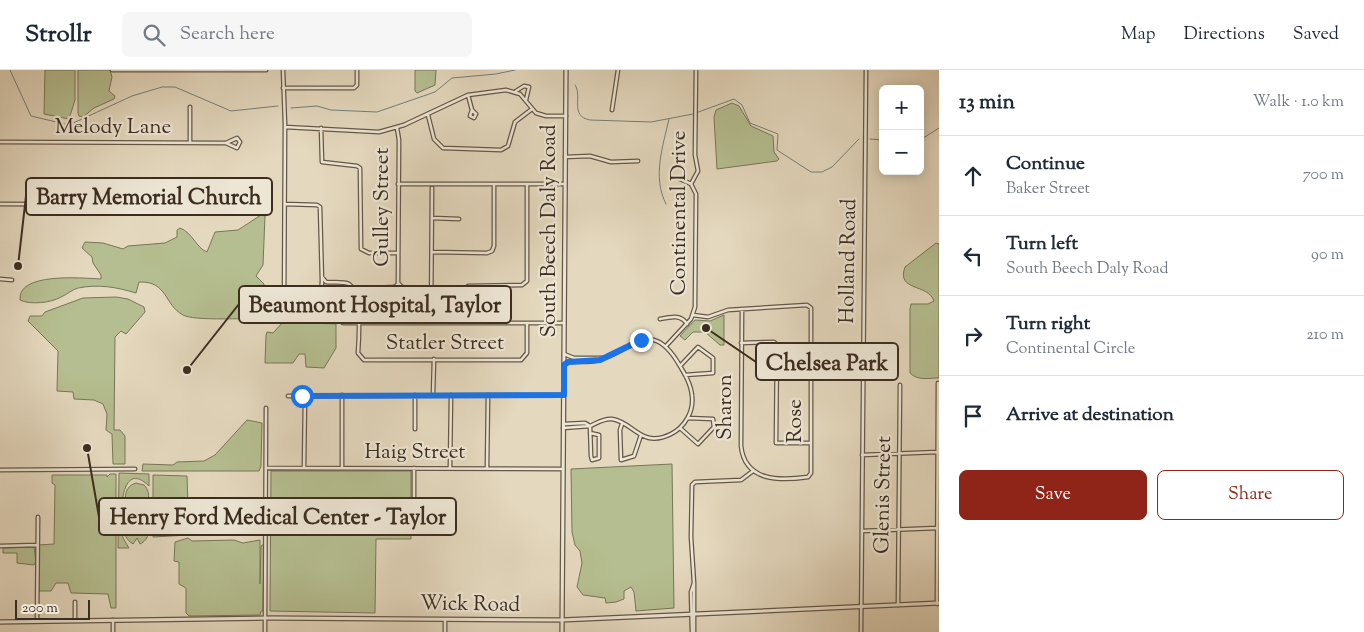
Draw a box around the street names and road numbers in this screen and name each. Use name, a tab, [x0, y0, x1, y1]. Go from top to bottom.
street label: Melody Lane	[55, 113, 171, 143]
street label: South Beech Daly Road	[535, 124, 565, 338]
street label: Continental Drive	[665, 130, 695, 296]
street label: Gulley Street	[368, 147, 398, 267]
street label: Holland Road	[833, 198, 865, 324]
street label: Statler Street	[386, 329, 504, 359]
street label: Sharon	[711, 374, 741, 440]
street label: Rose	[781, 399, 811, 443]
street label: Glenis Street	[868, 436, 900, 554]
street label: Haig Street	[364, 438, 466, 468]
street label: Wick Road	[420, 589, 521, 621]

